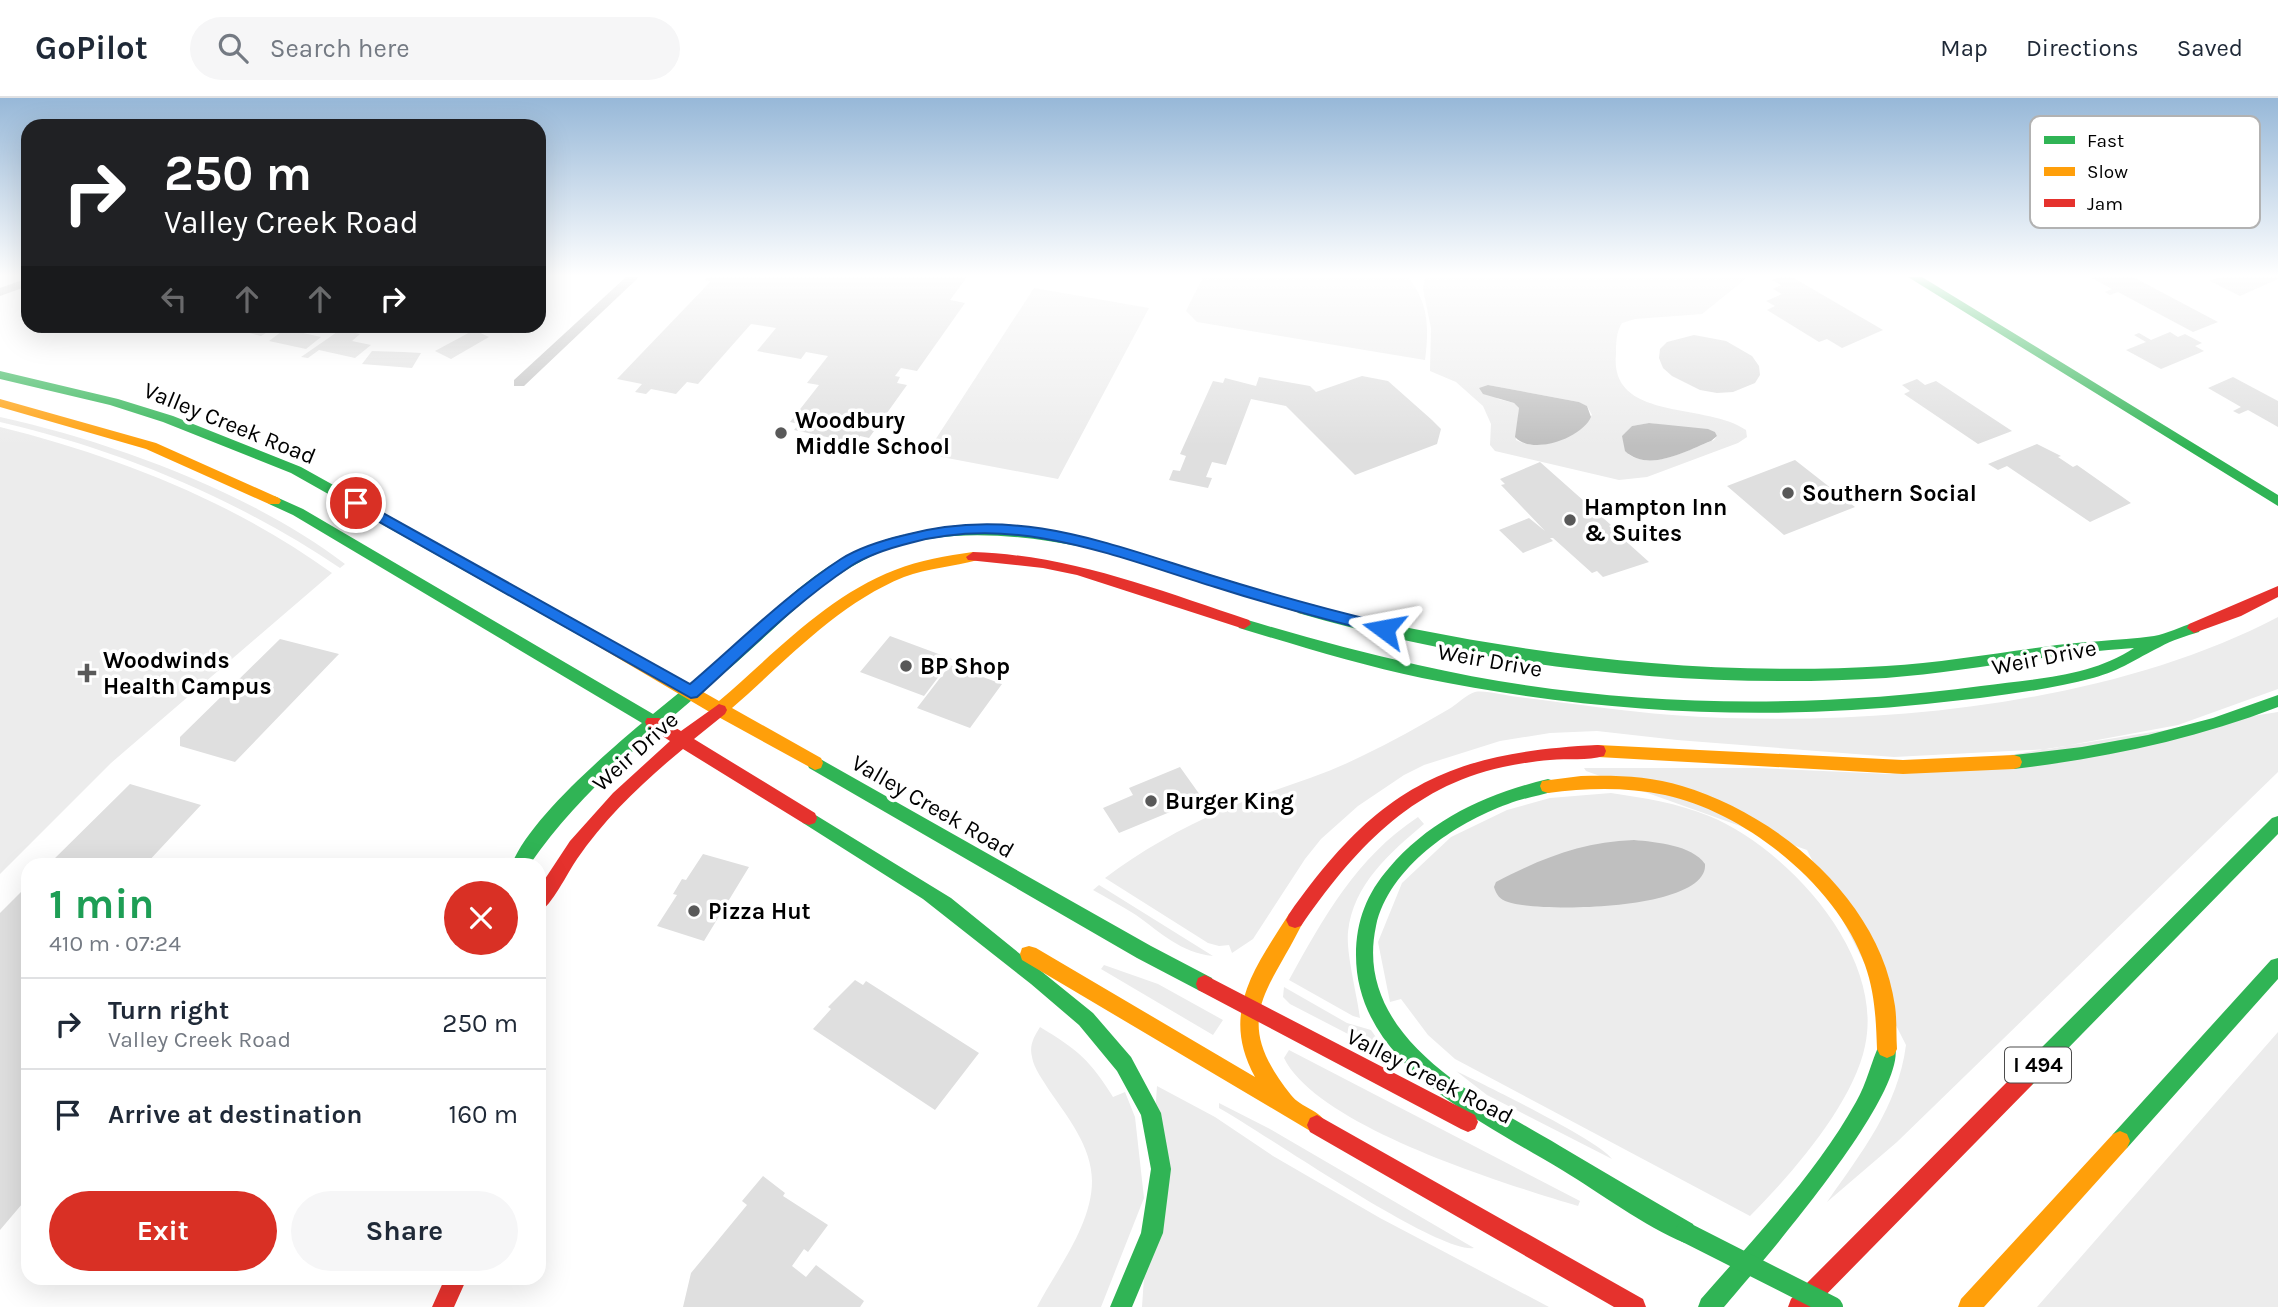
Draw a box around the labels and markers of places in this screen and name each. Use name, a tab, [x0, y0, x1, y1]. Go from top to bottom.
place label: Woodbury Middle School	[795, 407, 950, 460]
marker: Woodbury Middle School	[773, 425, 789, 441]
pin	[326, 473, 386, 533]
place label: Southern Social	[1802, 480, 1977, 507]
marker: Southern Social	[1780, 485, 1796, 501]
place label: Hampton Inn & Suites	[1584, 494, 1727, 547]
marker: Hampton Inn & Suites	[1562, 512, 1578, 528]
place label: Woodwinds Health Campus	[103, 647, 272, 700]
place label: BP Shop	[920, 653, 1010, 680]
marker: BP Shop	[898, 658, 914, 674]
marker: Woodwinds Health Campus	[77, 663, 97, 683]
place label: Burger King	[1165, 788, 1294, 815]
marker: Burger King	[1143, 793, 1159, 809]
place label: Pizza Hut	[708, 898, 811, 925]
marker: Pizza Hut	[686, 903, 702, 919]

